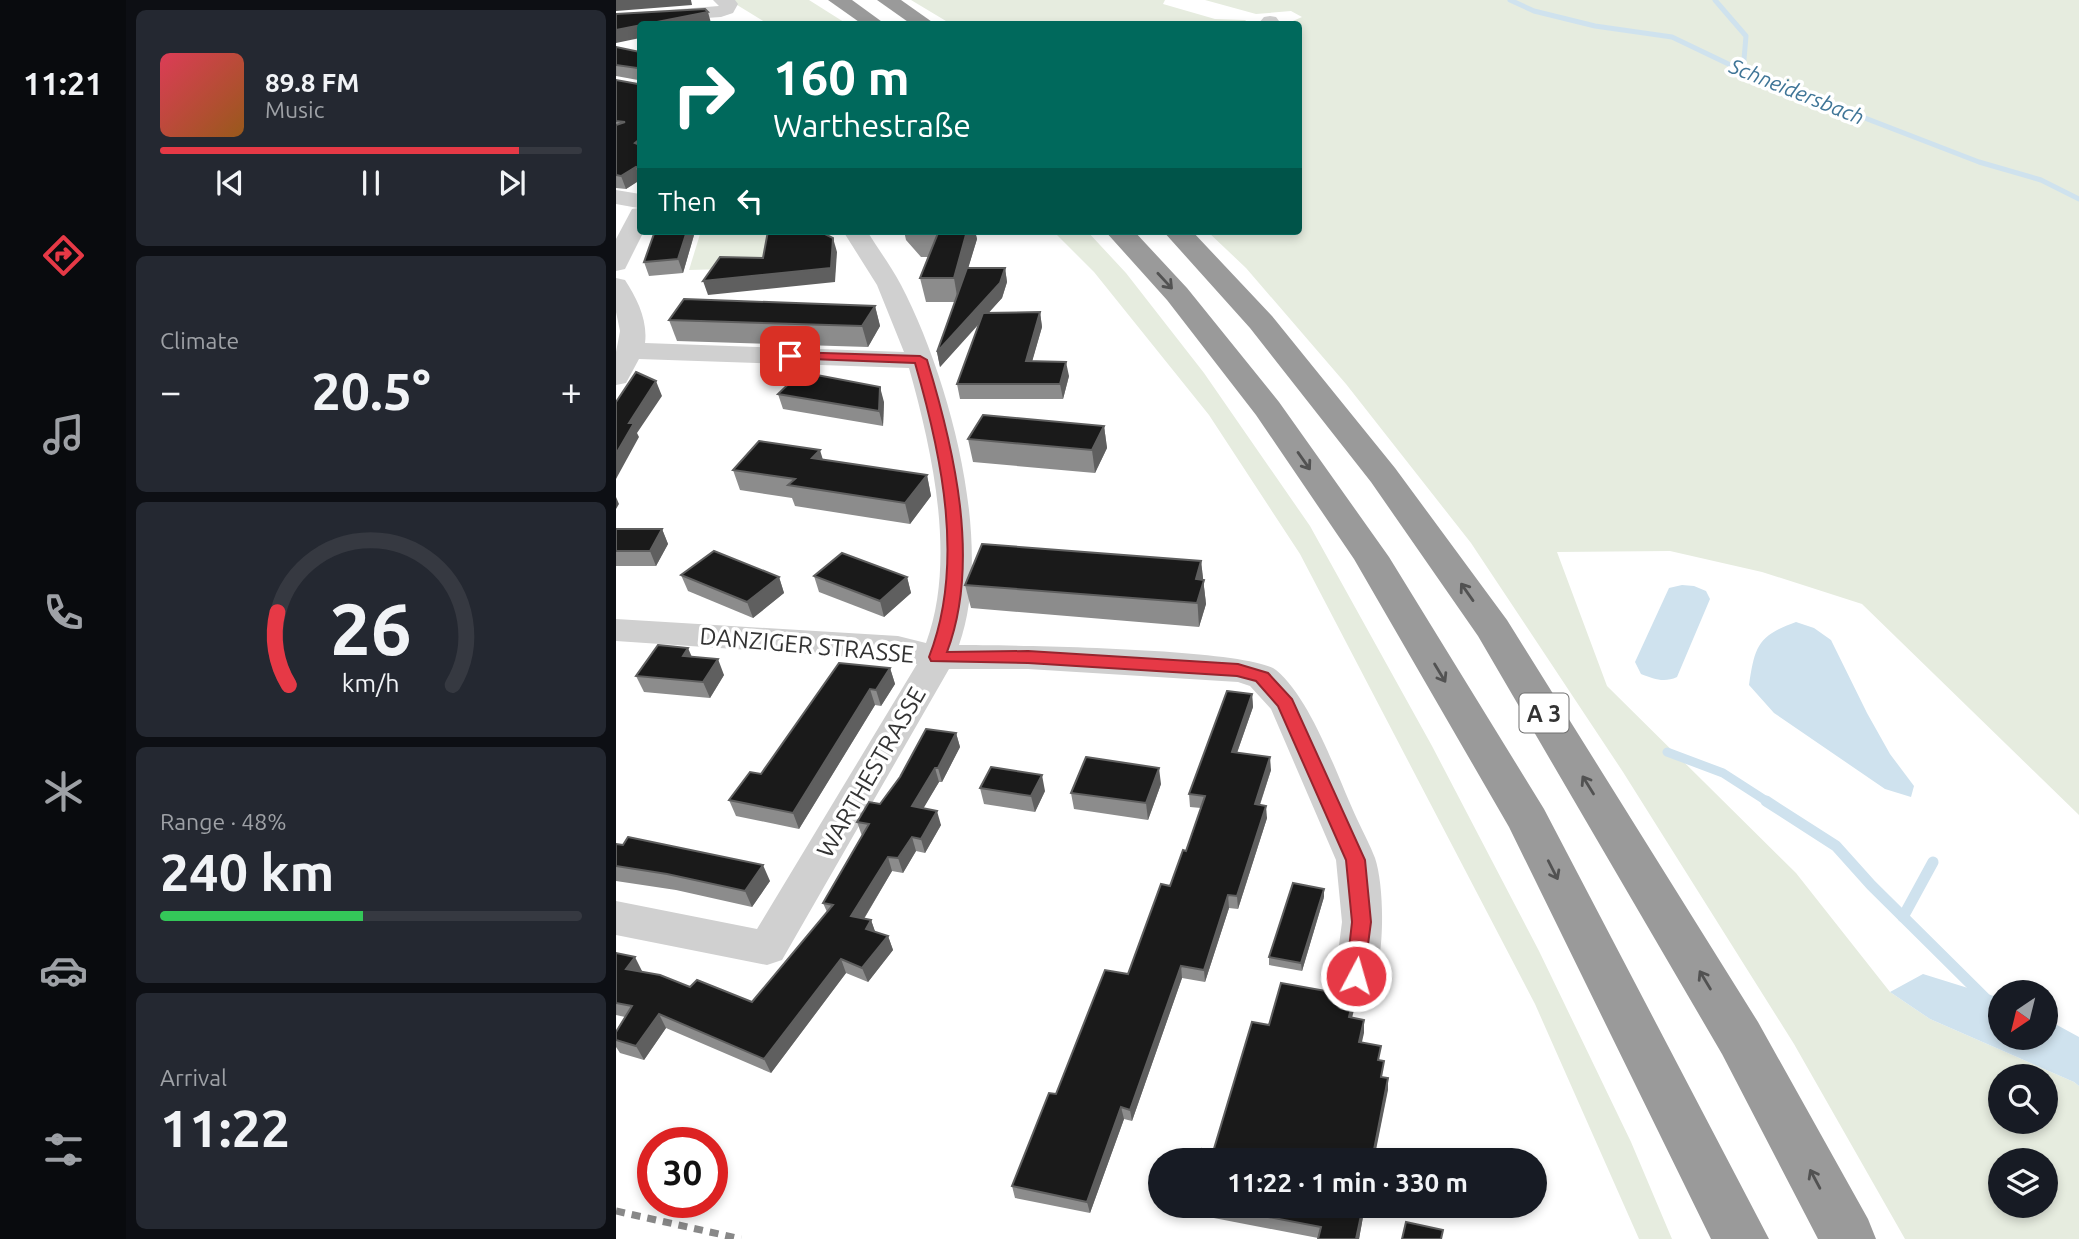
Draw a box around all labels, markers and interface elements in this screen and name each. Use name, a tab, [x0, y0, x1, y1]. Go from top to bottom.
icon: right	[658, 49, 749, 140]
text: 160 m	[773, 49, 910, 104]
water label: Schneidersbach	[1725, 53, 1868, 129]
text: 11:21	[23, 65, 103, 101]
text: 89.8 FM	[265, 68, 359, 97]
text: Music	[265, 97, 324, 122]
text: Warthestraße	[773, 107, 971, 143]
icon: previous	[211, 164, 249, 202]
icon: pause	[352, 164, 390, 202]
icon: next	[493, 164, 531, 202]
icon: left	[731, 182, 769, 220]
text: Then	[658, 187, 717, 216]
icon: directions	[39, 231, 88, 280]
one-way arrow	[1157, 272, 1173, 290]
pin	[760, 326, 820, 386]
text: Climate	[160, 328, 239, 353]
icon: arrive	[771, 337, 809, 375]
text: 20.5°	[311, 362, 431, 420]
text: −	[160, 370, 181, 412]
text: +	[561, 370, 582, 412]
icon: music	[39, 410, 88, 459]
one-way arrow	[1297, 451, 1311, 470]
one-way arrow	[1460, 583, 1474, 602]
icon: phone	[39, 588, 88, 637]
text: 26	[330, 588, 412, 670]
street label: DANZIGER STRASSE	[699, 622, 915, 668]
one-way arrow	[1433, 663, 1447, 683]
text: km/h	[342, 669, 400, 697]
street label: WARTHESTRASSE	[811, 682, 931, 862]
road number: A 3	[1520, 694, 1569, 733]
icon: climate	[39, 767, 88, 816]
one-way arrow	[1581, 775, 1595, 795]
text: Range · 48%	[160, 809, 287, 834]
text: 240 km	[160, 843, 334, 901]
one-way arrow	[1547, 859, 1561, 880]
position arrow	[1319, 939, 1393, 1013]
icon: car	[39, 946, 88, 995]
one-way arrow	[1698, 970, 1712, 990]
north arrow	[1988, 980, 2058, 1050]
map controls	[1988, 980, 2058, 1218]
button: search	[1988, 1064, 2058, 1134]
text: Arrival	[160, 1065, 227, 1090]
text: 11:22	[160, 1099, 290, 1157]
icon: filters	[39, 1125, 88, 1174]
speed limit sign: 30	[637, 1127, 728, 1218]
button: layers	[1988, 1148, 2058, 1218]
text: 11:22 · 1 min · 330 m	[1227, 1168, 1468, 1197]
one-way arrow	[1808, 1169, 1822, 1190]

